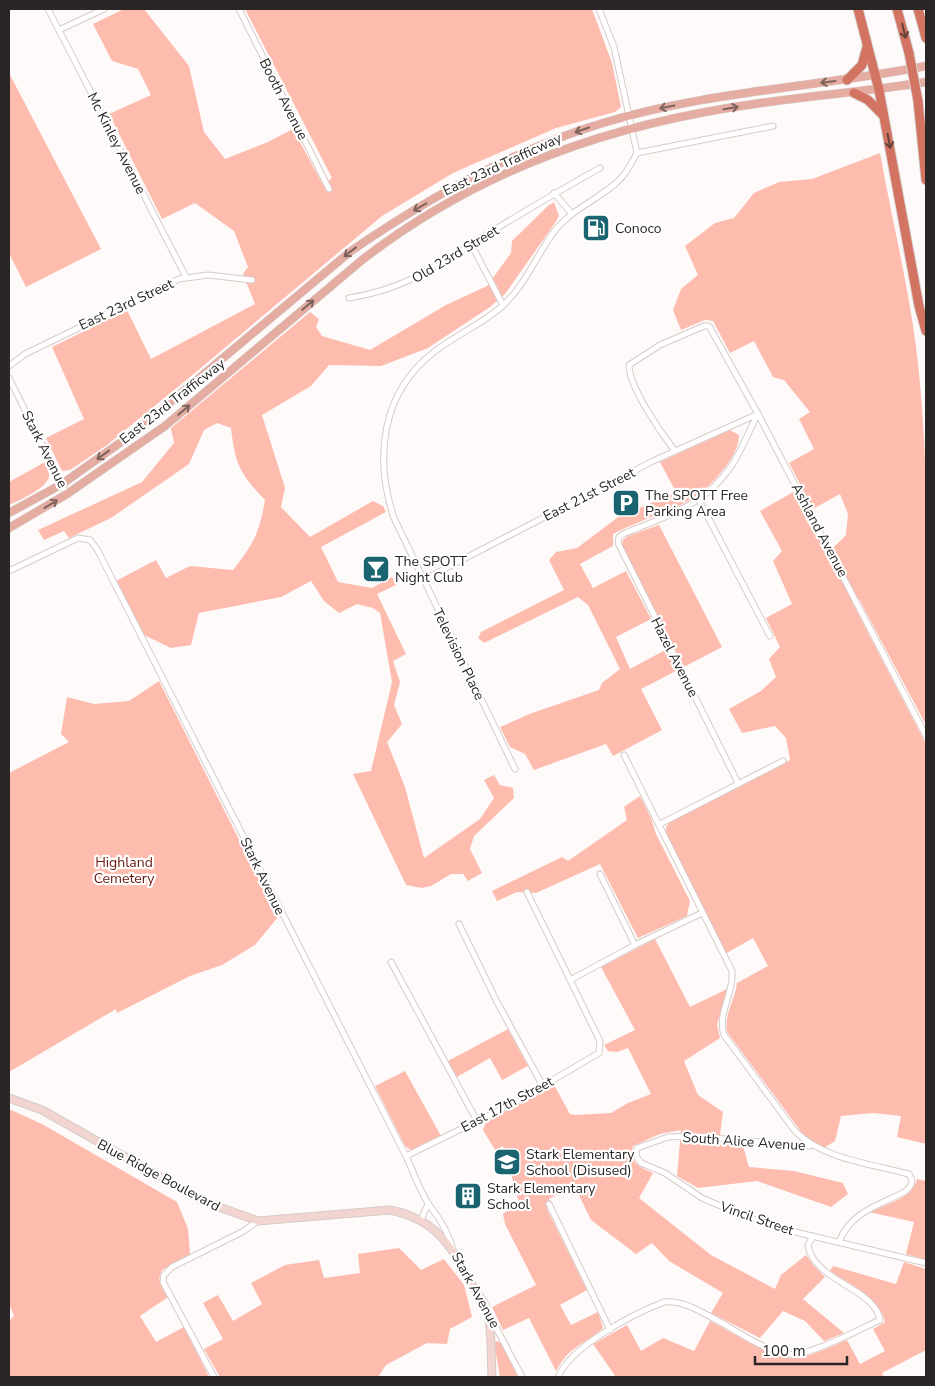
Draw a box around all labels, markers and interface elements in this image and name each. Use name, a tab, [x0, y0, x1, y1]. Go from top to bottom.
one-way arrow	[899, 22, 909, 38]
street label: Booth Avenue	[255, 55, 312, 143]
one-way arrow	[820, 77, 836, 87]
street label: Mc Kinley Avenue	[83, 89, 150, 197]
one-way arrow	[723, 102, 739, 112]
one-way arrow	[660, 103, 676, 113]
one-way arrow	[574, 125, 590, 135]
street label: East 23rd Trafficway	[440, 128, 565, 200]
one-way arrow	[885, 133, 894, 149]
one-way arrow	[413, 202, 427, 212]
fuel station icon: Conoco	[581, 213, 611, 243]
place label: Conoco	[615, 219, 662, 238]
street label: Old 23rd Street	[408, 221, 502, 288]
one-way arrow	[344, 247, 357, 258]
street label: East 23rd Street	[76, 274, 177, 335]
one-way arrow	[301, 300, 314, 311]
street label: East 23rd Trafficway	[116, 354, 230, 449]
one-way arrow	[177, 404, 190, 416]
street label: Stark Avenue	[17, 407, 72, 491]
one-way arrow	[96, 450, 110, 460]
street label: East 21st Street	[540, 463, 639, 526]
street label: Ashland Avenue	[787, 480, 852, 580]
place label: The SPOTT Free Parking Area	[645, 486, 748, 521]
parking icon: The SPOTT Free Parking Area	[611, 488, 641, 518]
one-way arrow	[44, 498, 58, 508]
place label: The SPOTT Night Club	[395, 552, 467, 587]
bar icon: The SPOTT Night Club	[361, 554, 391, 584]
street label: Television Place	[428, 605, 489, 703]
street label: Hazel Avenue	[646, 614, 703, 700]
street label: Stark Avenue	[236, 834, 290, 918]
park label: Highland Cemetery	[94, 853, 155, 888]
street label: East 17th Street	[458, 1072, 557, 1137]
street label: South Alice Avenue	[682, 1128, 806, 1155]
street label: Blue Ridge Boulevard	[94, 1135, 224, 1216]
place label: Stark Elementary School (Disused)	[526, 1145, 635, 1180]
school or university icon: Stark Elementary School (Disused)	[492, 1147, 522, 1177]
place label: Stark Elementary School	[487, 1179, 596, 1214]
building icon: Stark Elementary School	[453, 1181, 483, 1211]
street label: Vincil Street	[717, 1197, 796, 1240]
street label: Stark Avenue	[447, 1249, 504, 1332]
scale bar	[755, 1334, 848, 1366]
text: 100 m	[762, 1341, 806, 1361]

